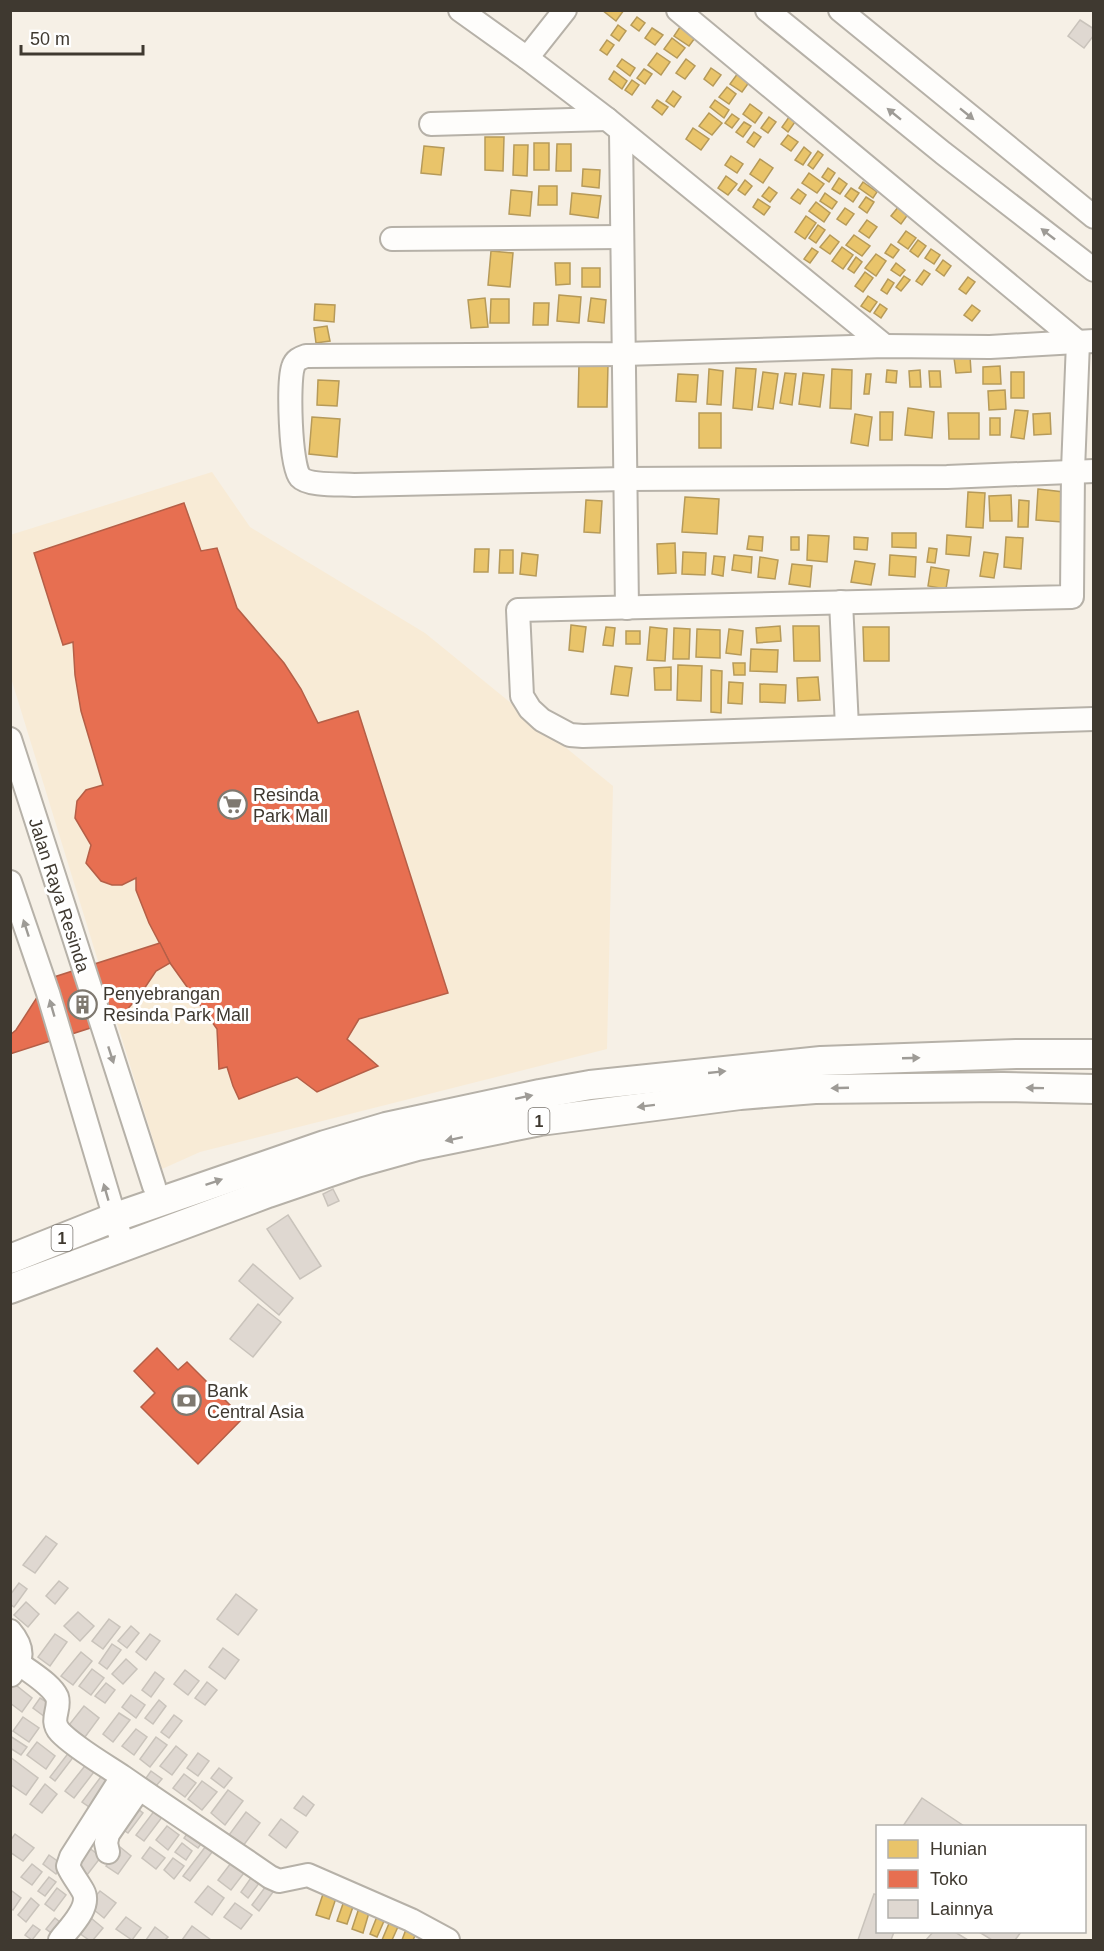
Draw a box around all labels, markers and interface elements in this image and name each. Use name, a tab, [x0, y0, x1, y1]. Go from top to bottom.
scale bar	[21, 18, 142, 56]
text: 50 m	[30, 29, 70, 49]
one-way arrow	[886, 107, 902, 120]
one-way arrow	[959, 107, 974, 120]
one-way arrow	[1040, 228, 1055, 240]
place label: Resinda Park Mall	[253, 785, 328, 826]
supermarket icon: Resinda Park Mall	[216, 789, 248, 821]
street label: Jalan Raya Resinda	[25, 815, 94, 976]
one-way arrow	[21, 919, 30, 937]
place label: Penyebrangan Resinda Park Mall	[103, 984, 249, 1025]
building icon: Penyebrangan Resinda Park Mall	[66, 988, 98, 1020]
one-way arrow	[47, 999, 56, 1017]
one-way arrow	[107, 1046, 116, 1064]
one-way arrow	[902, 1053, 921, 1063]
one-way arrow	[707, 1067, 726, 1077]
one-way arrow	[1026, 1083, 1045, 1092]
one-way arrow	[831, 1084, 850, 1093]
one-way arrow	[514, 1092, 533, 1102]
one-way arrow	[636, 1101, 655, 1111]
road number: 1	[528, 1108, 550, 1134]
one-way arrow	[444, 1135, 463, 1144]
one-way arrow	[206, 1177, 224, 1186]
one-way arrow	[100, 1182, 110, 1201]
road number: 1	[52, 1225, 72, 1251]
place label: Bank Central Asia	[207, 1381, 305, 1422]
bank icon: Bank Central Asia	[170, 1385, 202, 1417]
legend	[876, 1825, 1086, 1933]
text: Hunian	[930, 1839, 987, 1859]
text: Toko	[930, 1869, 968, 1889]
text: Lainnya	[930, 1899, 994, 1919]

